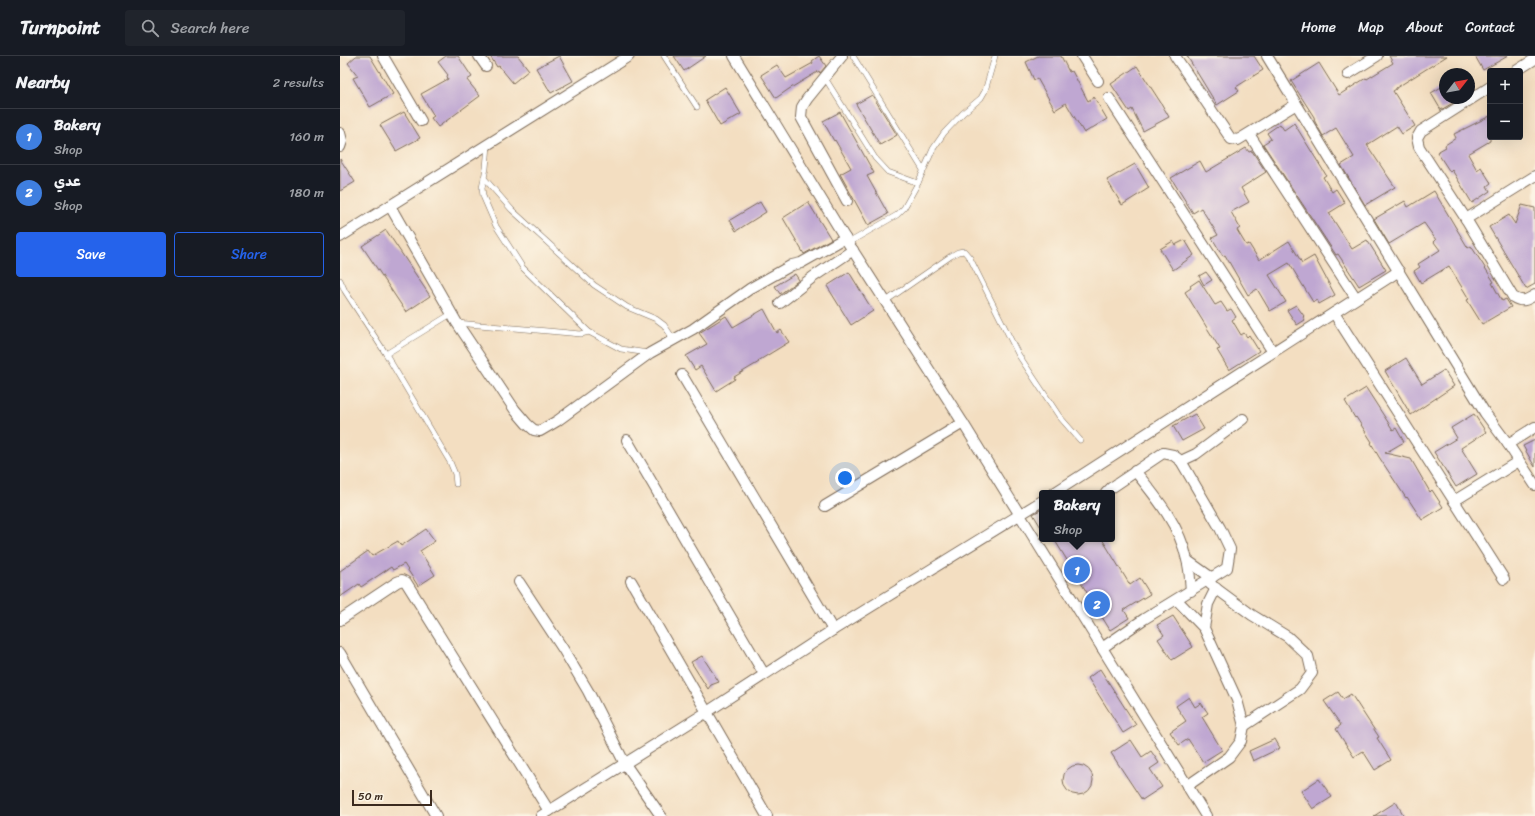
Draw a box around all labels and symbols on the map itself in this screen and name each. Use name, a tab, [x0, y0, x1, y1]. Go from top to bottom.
north arrow	[1439, 68, 1475, 104]
your location	[835, 468, 855, 488]
pin: 1	[1064, 555, 1090, 585]
pin: 2	[1084, 589, 1110, 619]
scale bar	[352, 788, 432, 807]

